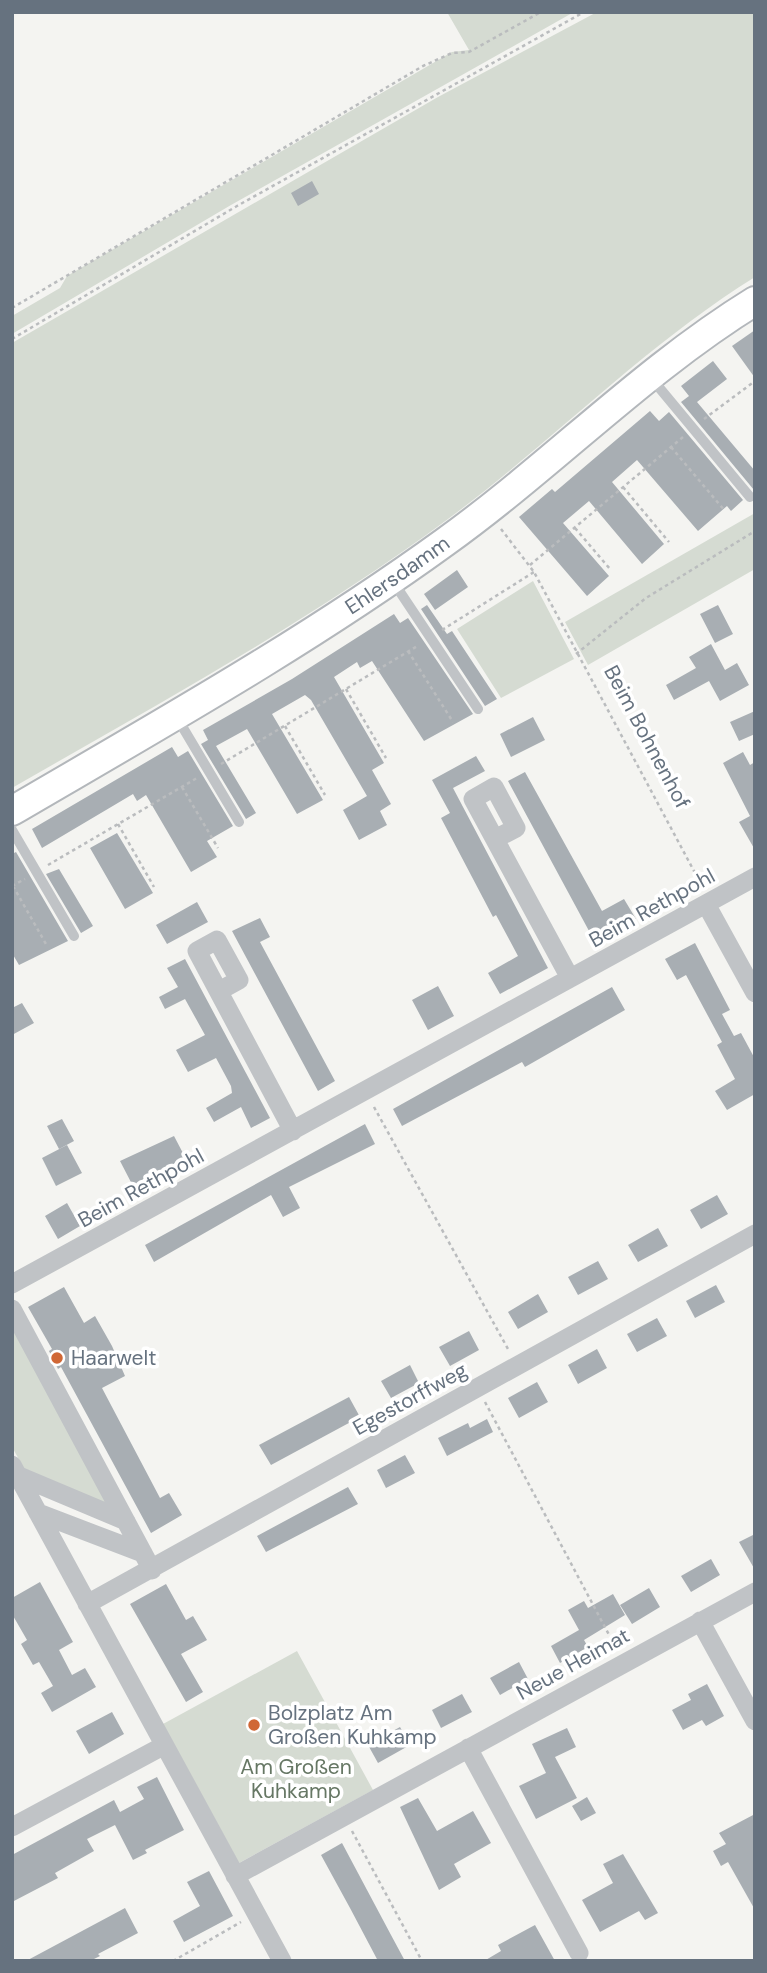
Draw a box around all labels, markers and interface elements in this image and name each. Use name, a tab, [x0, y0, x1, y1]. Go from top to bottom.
street label: Ehlersdamm	[340, 529, 455, 621]
street label: Beim Bohnenhof	[597, 660, 697, 814]
street label: Beim Rethpohl	[584, 862, 720, 954]
street label: Beim Rethpohl	[73, 1142, 209, 1234]
place label: Haarwelt	[71, 1344, 156, 1372]
marker: Haarwelt	[49, 1350, 65, 1366]
street label: Egestorffweg	[348, 1356, 472, 1442]
street label: Neue Heimat	[511, 1621, 635, 1707]
place label: Bolzplatz Am Großen Kuhkamp	[268, 1699, 437, 1751]
marker: Bolzplatz Am Großen Kuhkamp	[246, 1717, 262, 1733]
park label: Am Großen Kuhkamp	[240, 1753, 352, 1805]

